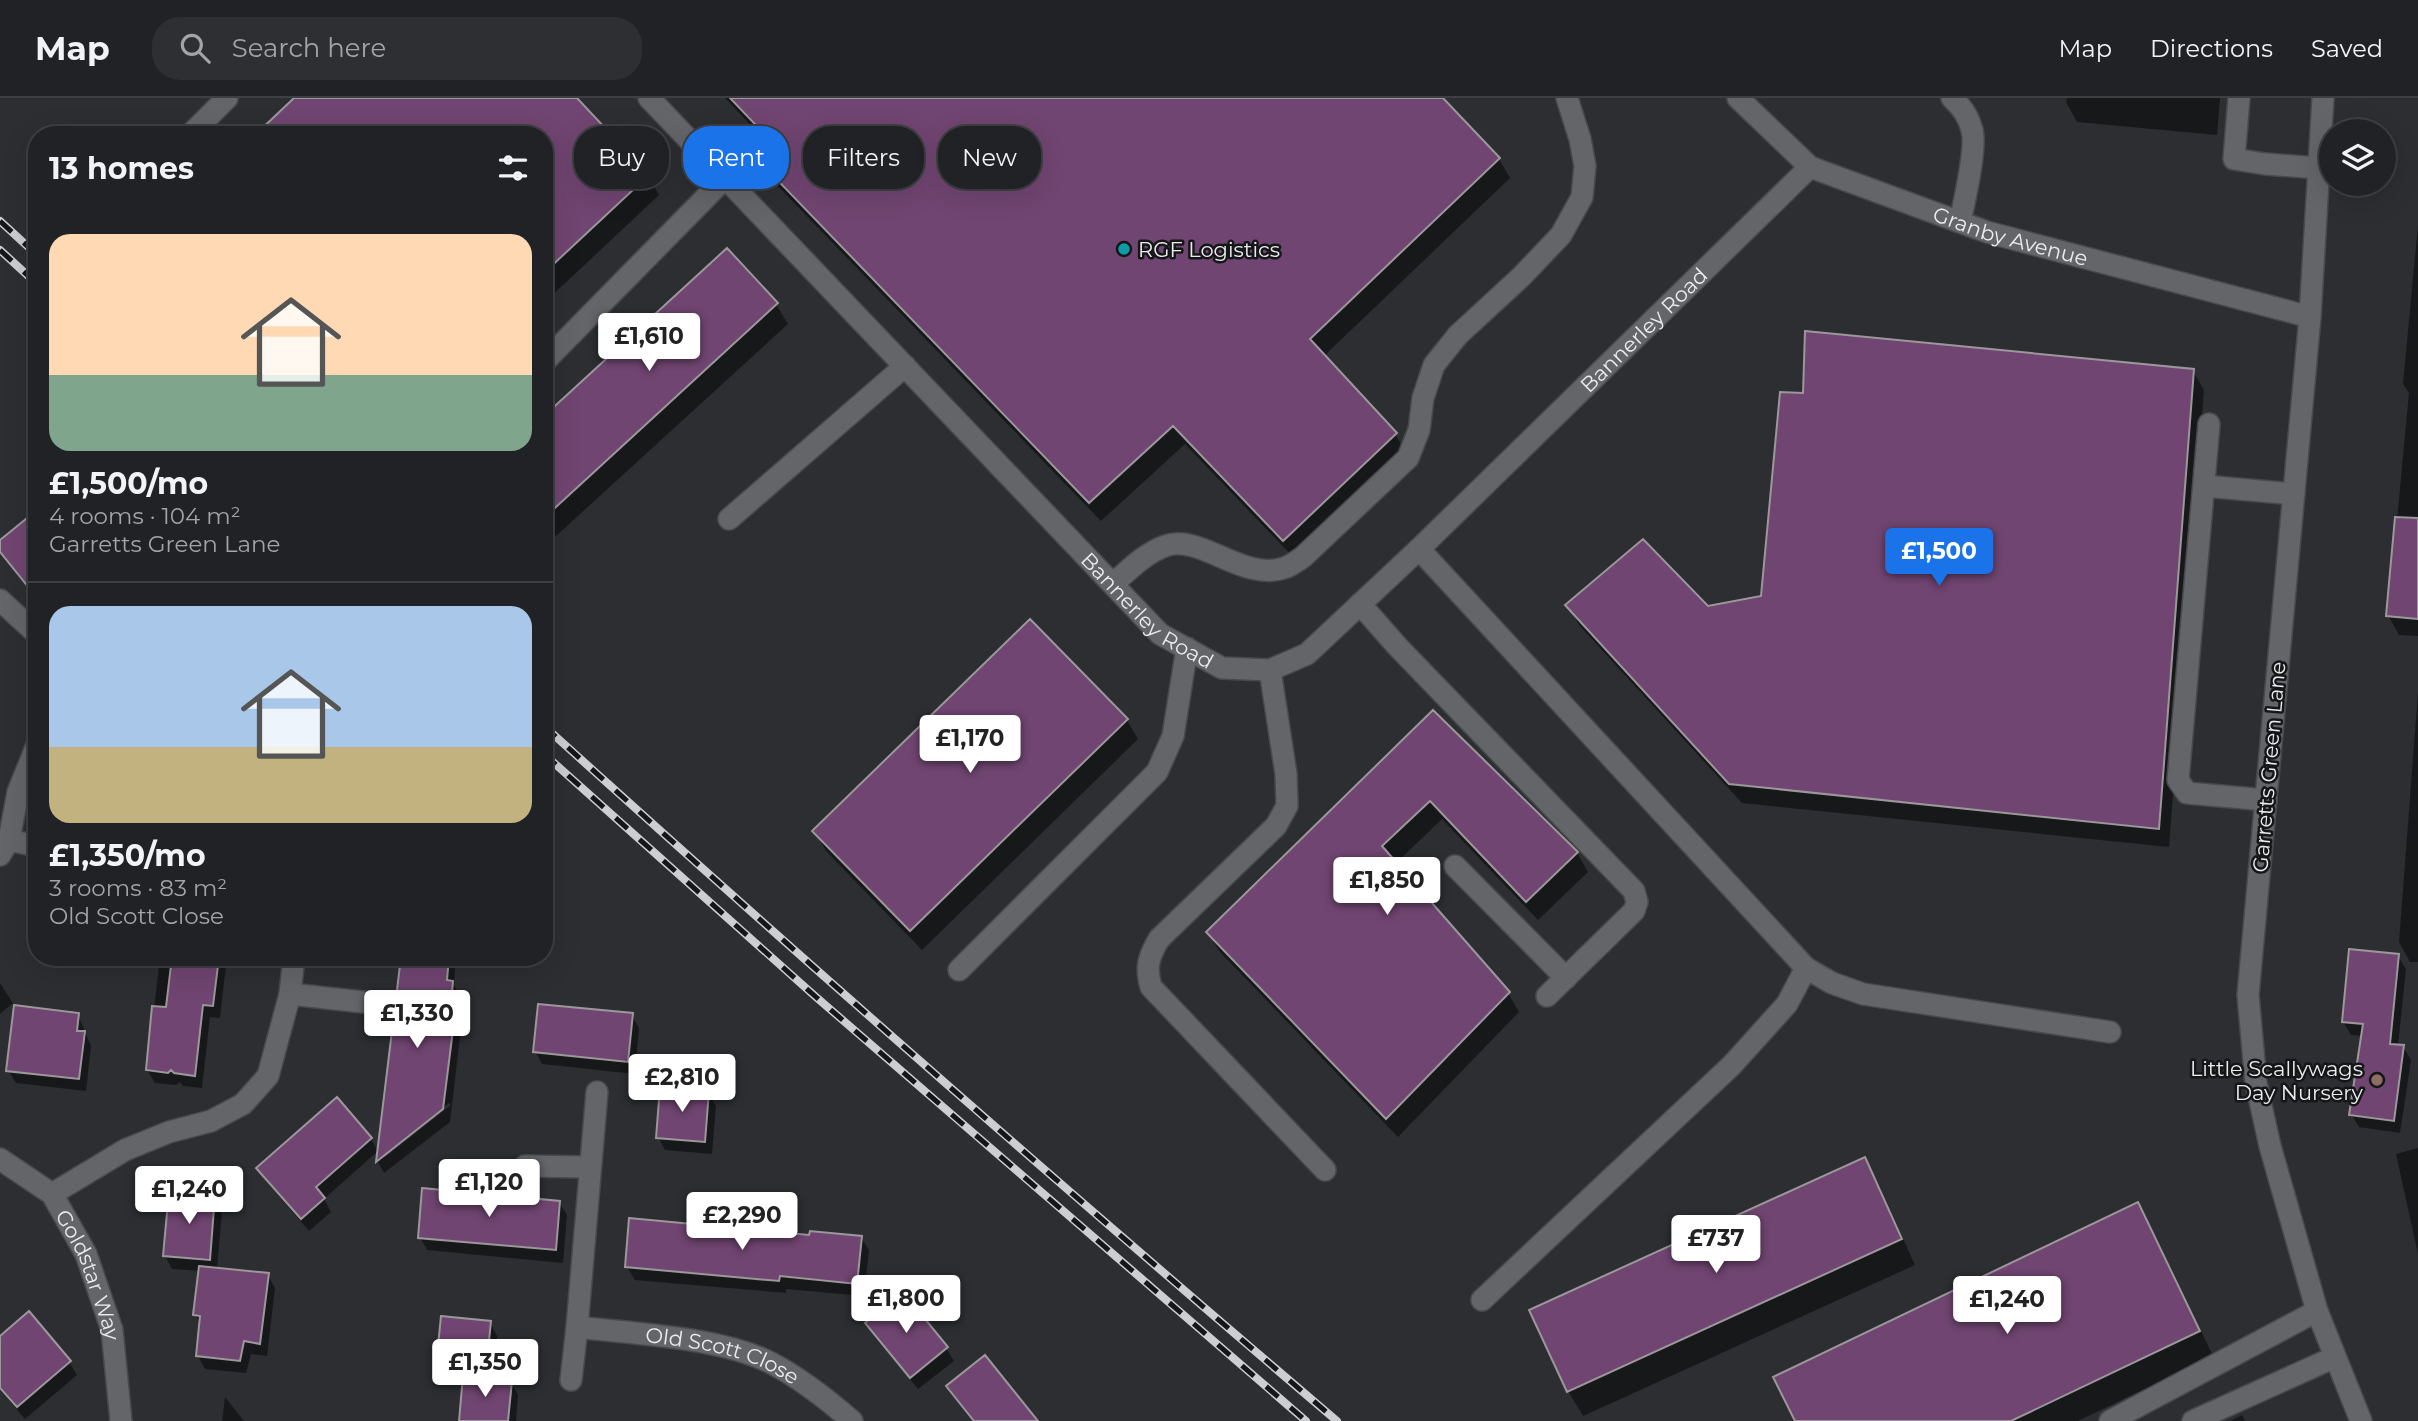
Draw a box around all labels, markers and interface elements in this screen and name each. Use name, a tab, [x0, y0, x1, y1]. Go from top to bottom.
search box	[152, 17, 642, 80]
text: Map	[35, 28, 110, 68]
icon: search	[176, 29, 214, 67]
text: Search here	[232, 32, 386, 64]
text: Map	[2059, 34, 2112, 63]
text: Directions	[2150, 34, 2273, 63]
text: Saved	[2311, 34, 2383, 63]
map controls	[2319, 119, 2396, 196]
button: layers	[2319, 119, 2396, 196]
chip: Buy	[574, 126, 669, 189]
chip: Rent	[683, 126, 789, 189]
chip: Filters	[803, 126, 924, 189]
chip: New	[938, 126, 1041, 189]
icon: filters	[494, 149, 532, 187]
text: 13 homes	[49, 150, 194, 187]
street label: Granby Avenue	[1930, 201, 2091, 271]
place label: RGF Logistics	[1138, 237, 1280, 262]
marker: RGF Logistics	[1116, 241, 1132, 257]
street label: Bannerley Road	[1575, 262, 1712, 397]
icon: home	[228, 279, 354, 405]
pin: £1,610	[592, 314, 706, 373]
text: £1,610	[614, 322, 684, 350]
text: £1,500/mo	[49, 465, 208, 502]
text: 4 rooms · 104 m²	[49, 502, 241, 530]
pin: £1,500	[1882, 528, 1996, 588]
text: Garretts Green Lane	[49, 530, 280, 558]
text: £1,500	[1901, 537, 1977, 565]
street label: Bannerley Road	[1076, 547, 1218, 673]
icon: home	[228, 651, 354, 777]
street label: Garretts Green Lane	[2247, 661, 2291, 873]
pin: £1,170	[913, 716, 1027, 775]
text: £1,170	[936, 724, 1004, 752]
text: £1,350/mo	[49, 837, 206, 874]
pin: £1,850	[1330, 858, 1444, 917]
text: £1,850	[1349, 866, 1425, 894]
text: 3 rooms · 83 m²	[49, 874, 227, 902]
text: Old Scott Close	[49, 902, 224, 930]
pin: £1,330	[360, 990, 474, 1050]
text: £1,330	[380, 999, 454, 1027]
pin: £2,810	[625, 1054, 739, 1114]
place label: Little Scallywags Day Nursery	[2190, 1056, 2364, 1105]
text: £2,810	[644, 1063, 720, 1091]
marker: Little Scallywags Day Nursery	[2369, 1072, 2385, 1088]
pin: £1,120	[432, 1160, 546, 1219]
pin: £1,240	[132, 1166, 246, 1226]
text: £1,120	[455, 1168, 523, 1196]
text: £1,240	[151, 1175, 227, 1203]
pin: £2,290	[685, 1192, 799, 1252]
text: £2,290	[702, 1201, 782, 1229]
street label: Goldstar Way	[51, 1205, 125, 1342]
pin: £737	[1675, 1216, 1757, 1275]
text: £737	[1687, 1224, 1745, 1252]
pin: £1,800	[849, 1276, 963, 1335]
pin: £1,240	[1950, 1276, 2064, 1336]
text: £1,800	[867, 1284, 945, 1312]
text: £1,240	[1969, 1285, 2045, 1313]
street label: Old Scott Close	[644, 1322, 804, 1389]
pin: £1,350	[428, 1340, 542, 1399]
text: £1,350	[448, 1348, 522, 1376]

